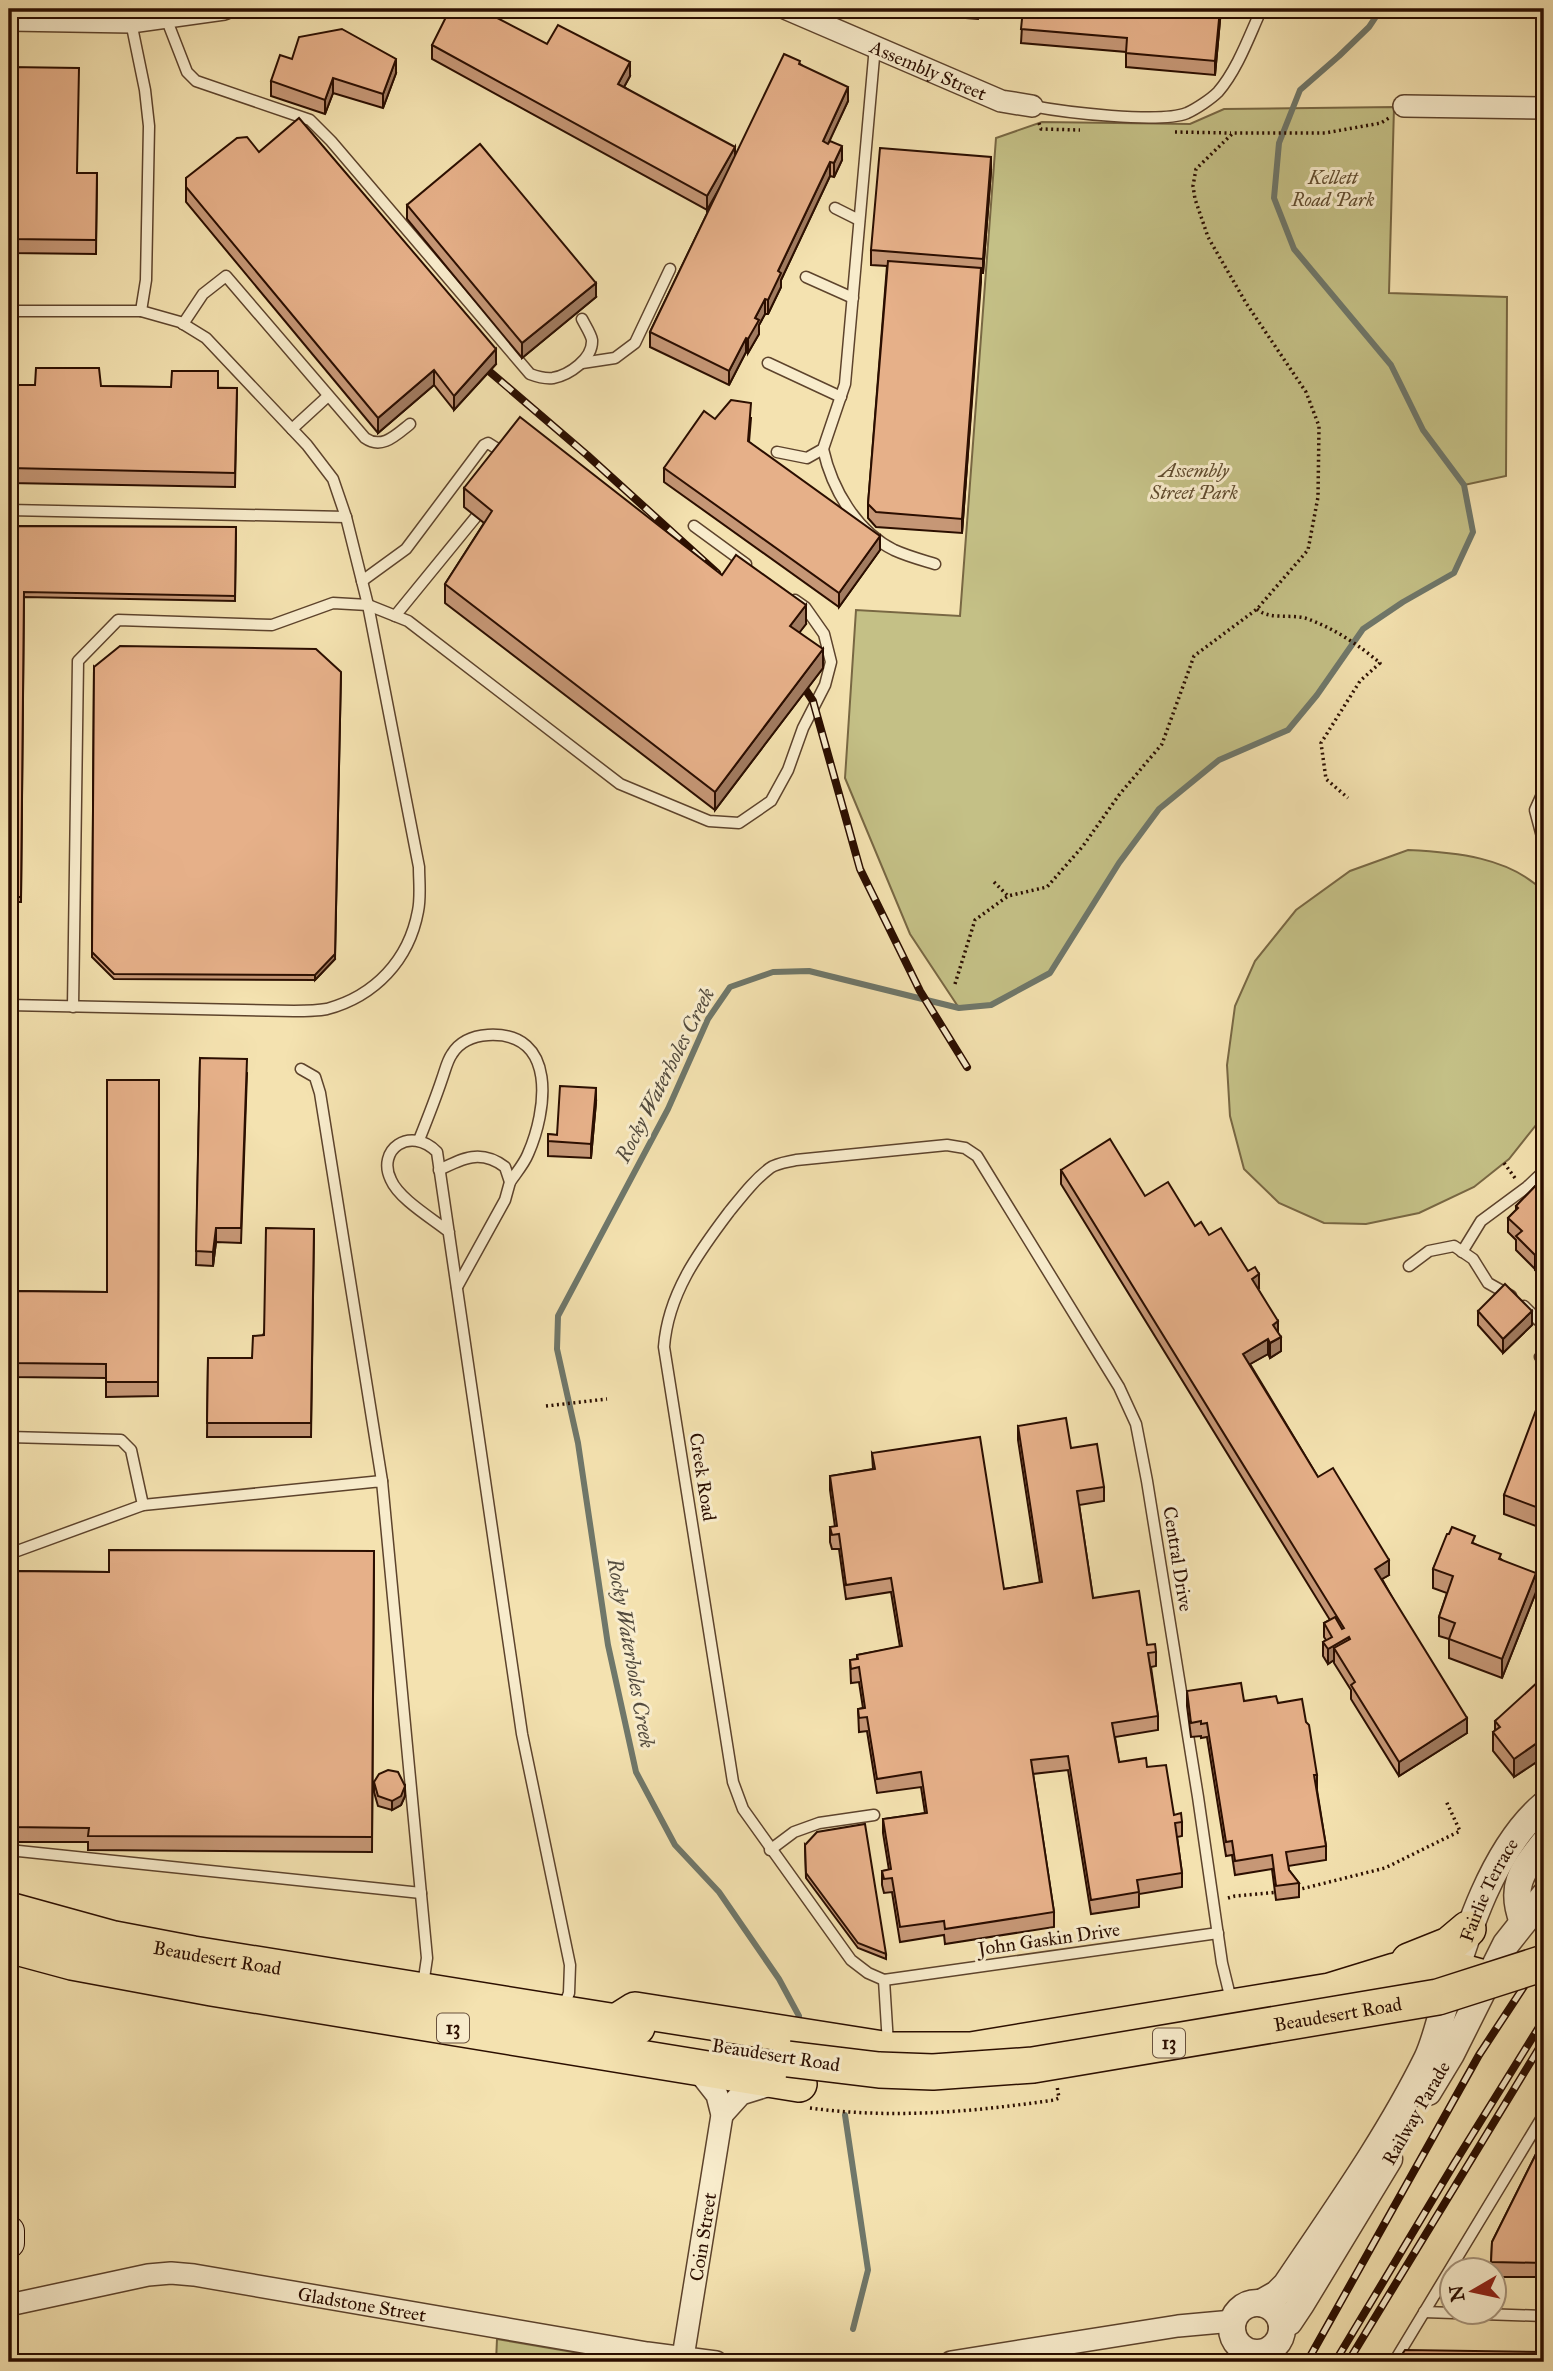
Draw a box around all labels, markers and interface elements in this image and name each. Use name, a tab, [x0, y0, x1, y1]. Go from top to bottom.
street label: Assembly Street	[866, 34, 991, 105]
park label: Kellett Road Park	[1291, 166, 1375, 211]
park label: Assembly Street Park	[1149, 459, 1238, 504]
water label: Rocky Waterholes Creek	[609, 983, 721, 1168]
street label: Creek Road	[685, 1431, 721, 1523]
street label: Central Drive	[1158, 1505, 1198, 1613]
water label: Rocky Waterholes Creek	[601, 1555, 661, 1751]
street label: Fairlie Terrace	[1454, 1833, 1523, 1945]
street label: John Gaskin Drive	[975, 1918, 1122, 1962]
street label: Beaudesert Road	[151, 1935, 284, 1980]
street label: Beaudesert Road	[1272, 1992, 1404, 2036]
road number: 13	[437, 2014, 469, 2042]
road number: 13	[1153, 2028, 1185, 2057]
street label: Beaudesert Road	[710, 2034, 842, 2077]
street label: Railway Parade	[1377, 2057, 1455, 2169]
street label: Coin Street	[684, 2190, 721, 2283]
north arrow	[1438, 2256, 1508, 2326]
street label: Gladstone Street	[296, 2282, 428, 2326]
text: N	[1444, 2284, 1469, 2303]

